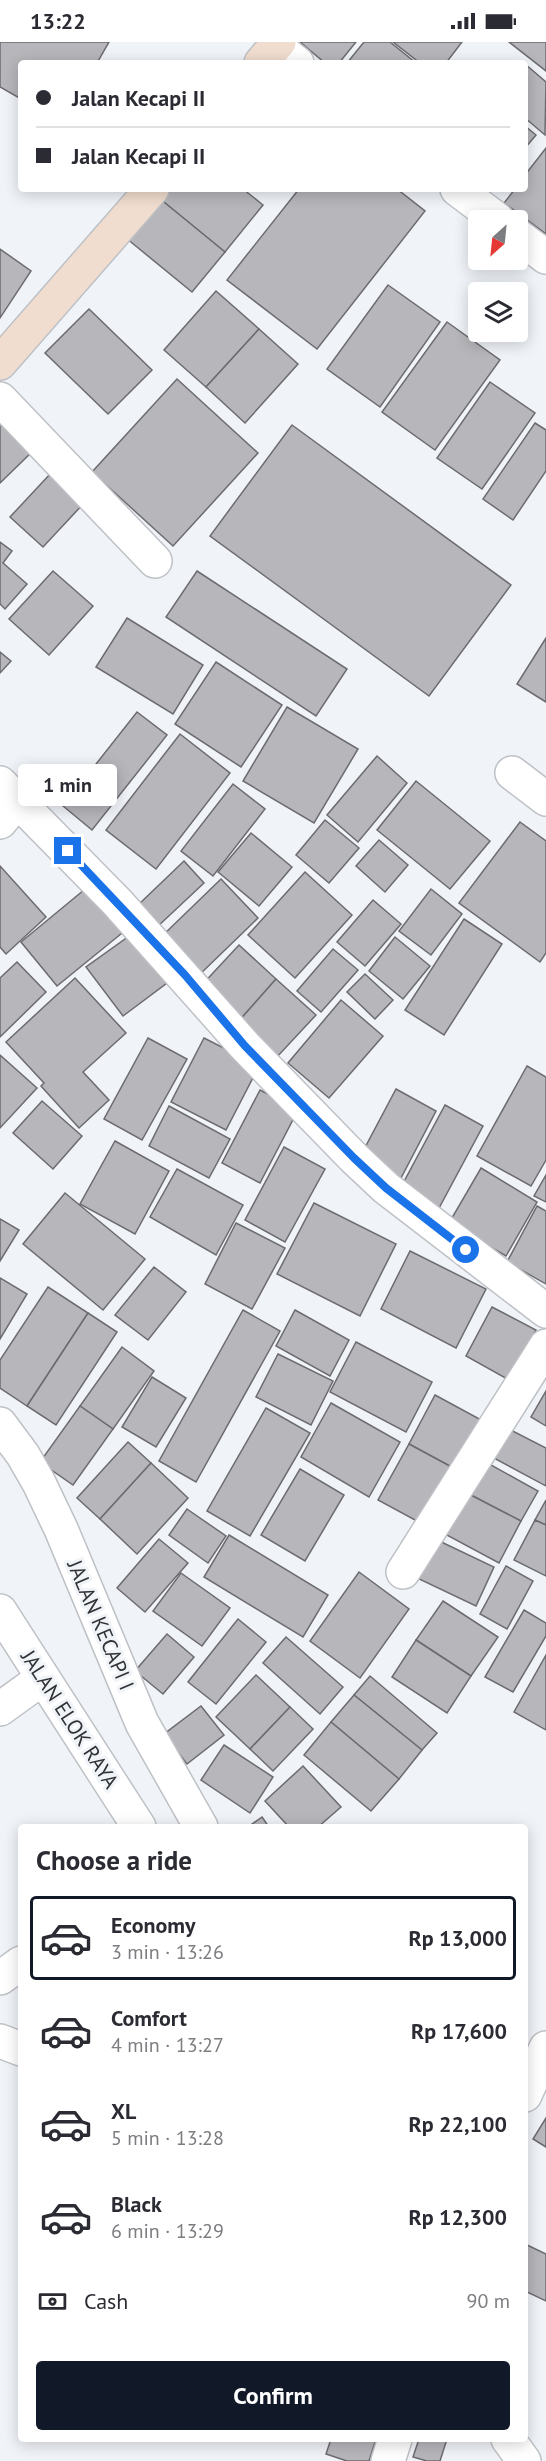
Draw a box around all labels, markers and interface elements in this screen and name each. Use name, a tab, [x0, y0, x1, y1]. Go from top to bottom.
text: 13:22	[30, 7, 86, 35]
text: Jalan Kecapi II	[72, 84, 205, 112]
text: Jalan Kecapi II	[72, 142, 205, 170]
north arrow	[468, 210, 528, 270]
map controls	[468, 210, 528, 342]
button: layers	[468, 282, 528, 342]
callout: 1 min	[19, 764, 118, 806]
text: 1 min	[43, 772, 92, 798]
route end	[54, 837, 81, 864]
route start	[452, 1236, 479, 1263]
street label: JALAN KECAPI I	[61, 1555, 141, 1694]
street label: JALAN ELOK RAYA	[15, 1644, 125, 1794]
text: Choose a ride	[36, 1843, 192, 1877]
icon: car	[39, 1911, 93, 1965]
text: Economy	[111, 1911, 195, 1939]
text: Rp 13,000	[408, 1924, 507, 1952]
text: 3 min · 13:26	[111, 1939, 224, 1965]
icon: car	[39, 2004, 93, 2058]
text: Comfort	[111, 2004, 187, 2032]
text: Rp 17,600	[411, 2017, 507, 2045]
text: 4 min · 13:27	[111, 2032, 224, 2058]
icon: car	[39, 2097, 93, 2151]
text: XL	[111, 2097, 136, 2125]
text: Rp 22,100	[408, 2110, 507, 2138]
text: 5 min · 13:28	[111, 2125, 224, 2151]
icon: car	[39, 2190, 93, 2244]
text: Black	[111, 2190, 162, 2218]
text: Rp 12,300	[408, 2203, 507, 2231]
text: 6 min · 13:29	[111, 2218, 224, 2244]
icon: cash	[36, 2285, 69, 2318]
text: Cash	[84, 2287, 128, 2315]
text: 90 m	[467, 2288, 510, 2314]
button: Confirm	[36, 2361, 510, 2430]

